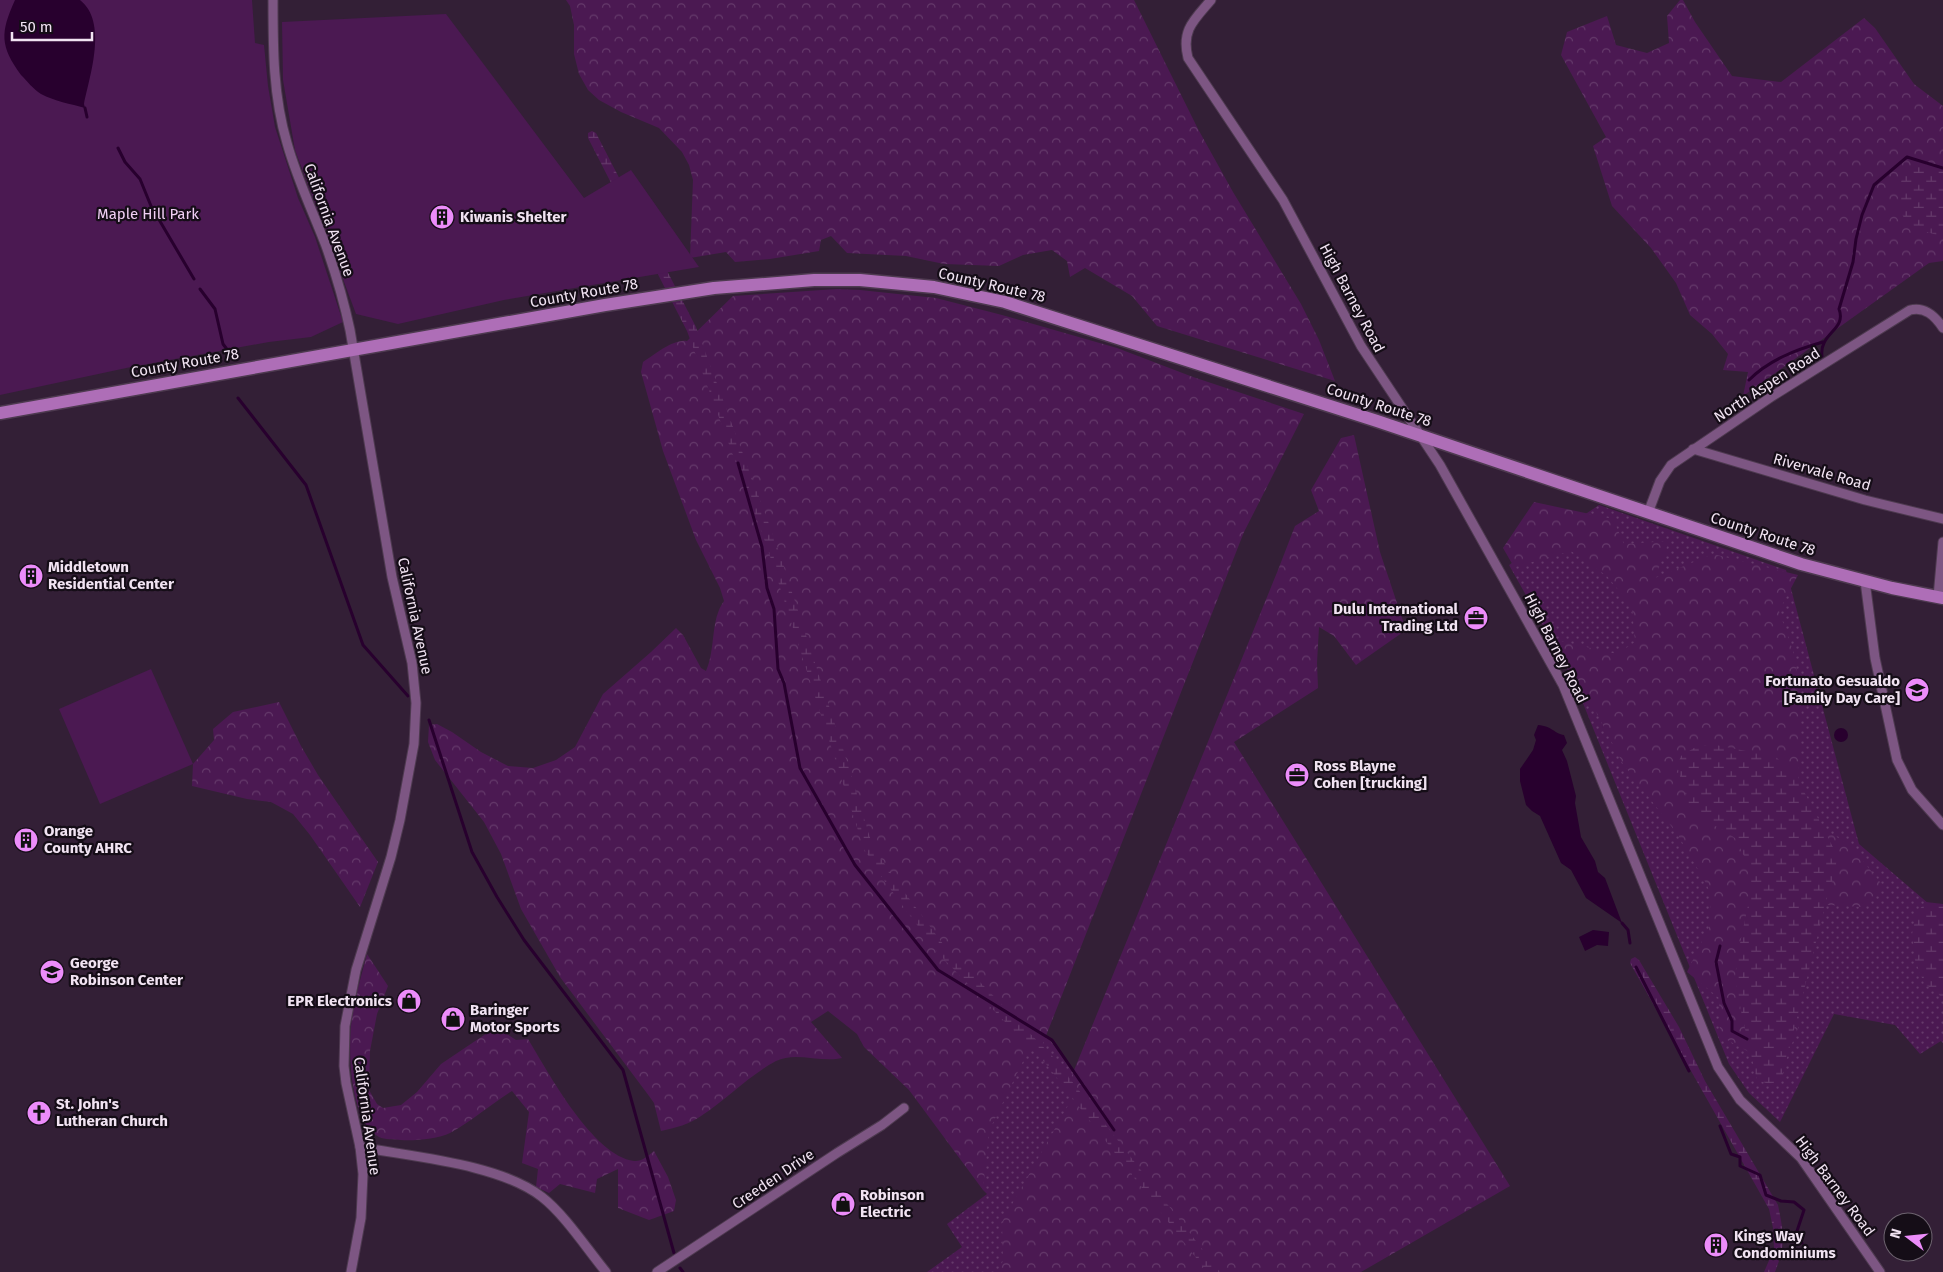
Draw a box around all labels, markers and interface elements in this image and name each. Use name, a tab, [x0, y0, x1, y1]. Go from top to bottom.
scale bar	[12, 10, 92, 42]
text: 50 m	[20, 18, 53, 36]
street label: California Avenue	[300, 161, 358, 279]
building icon: Kiwanis Shelter	[429, 204, 455, 230]
park label: Maple Hill Park	[97, 205, 199, 223]
place label: Kiwanis Shelter	[460, 208, 567, 226]
street label: High Barney Road	[1316, 240, 1388, 356]
street label: County Route 78	[937, 264, 1047, 306]
street label: County Route 78	[529, 275, 639, 311]
street label: North Aspen Road	[1711, 344, 1823, 426]
street label: County Route 78	[130, 345, 240, 381]
street label: County Route 78	[1324, 380, 1434, 430]
street label: Rivervale Road	[1771, 449, 1873, 495]
street label: County Route 78	[1708, 509, 1818, 559]
street label: California Avenue	[394, 556, 436, 676]
place label: Middletown Residential Center	[48, 558, 175, 593]
building icon: Middletown Residential Center	[18, 563, 44, 589]
street label: High Barney Road	[1521, 590, 1591, 706]
place label: Dulu International Trading Ltd	[1333, 600, 1459, 635]
office icon: Dulu International Trading Ltd	[1463, 605, 1489, 631]
place label: Fortunato Gesualdo [Family Day Care]	[1765, 672, 1900, 707]
school or university icon: Fortunato Gesualdo [Family Day Care]	[1904, 677, 1930, 703]
place label: Ross Blayne Cohen [trucking]	[1314, 757, 1427, 792]
office icon: Ross Blayne Cohen [trucking]	[1284, 762, 1310, 788]
place label: Orange County AHRC	[44, 822, 132, 857]
building icon: Orange County AHRC	[13, 827, 39, 853]
place label: George Robinson Center	[70, 954, 184, 989]
school or university icon: George Robinson Center	[39, 959, 65, 985]
shop icon: EPR Electronics	[396, 988, 422, 1014]
place label: EPR Electronics	[287, 992, 392, 1010]
place label: Baringer Motor Sports	[470, 1001, 560, 1036]
shop icon: Baringer Motor Sports	[440, 1006, 466, 1032]
street label: California Avenue	[350, 1056, 384, 1176]
place label: St. John's Lutheran Church	[56, 1095, 168, 1130]
church icon: St. John's Lutheran Church	[26, 1100, 52, 1126]
street label: High Barney Road	[1791, 1132, 1879, 1240]
street label: Creeden Drive	[729, 1145, 817, 1213]
place label: Robinson Electric	[860, 1186, 924, 1221]
shop icon: Robinson Electric	[830, 1191, 856, 1217]
north arrow	[1883, 1212, 1933, 1262]
place label: Kings Way Condominiums	[1734, 1227, 1836, 1262]
text: N	[1887, 1227, 1905, 1240]
building icon: Kings Way Condominiums	[1703, 1232, 1729, 1258]

